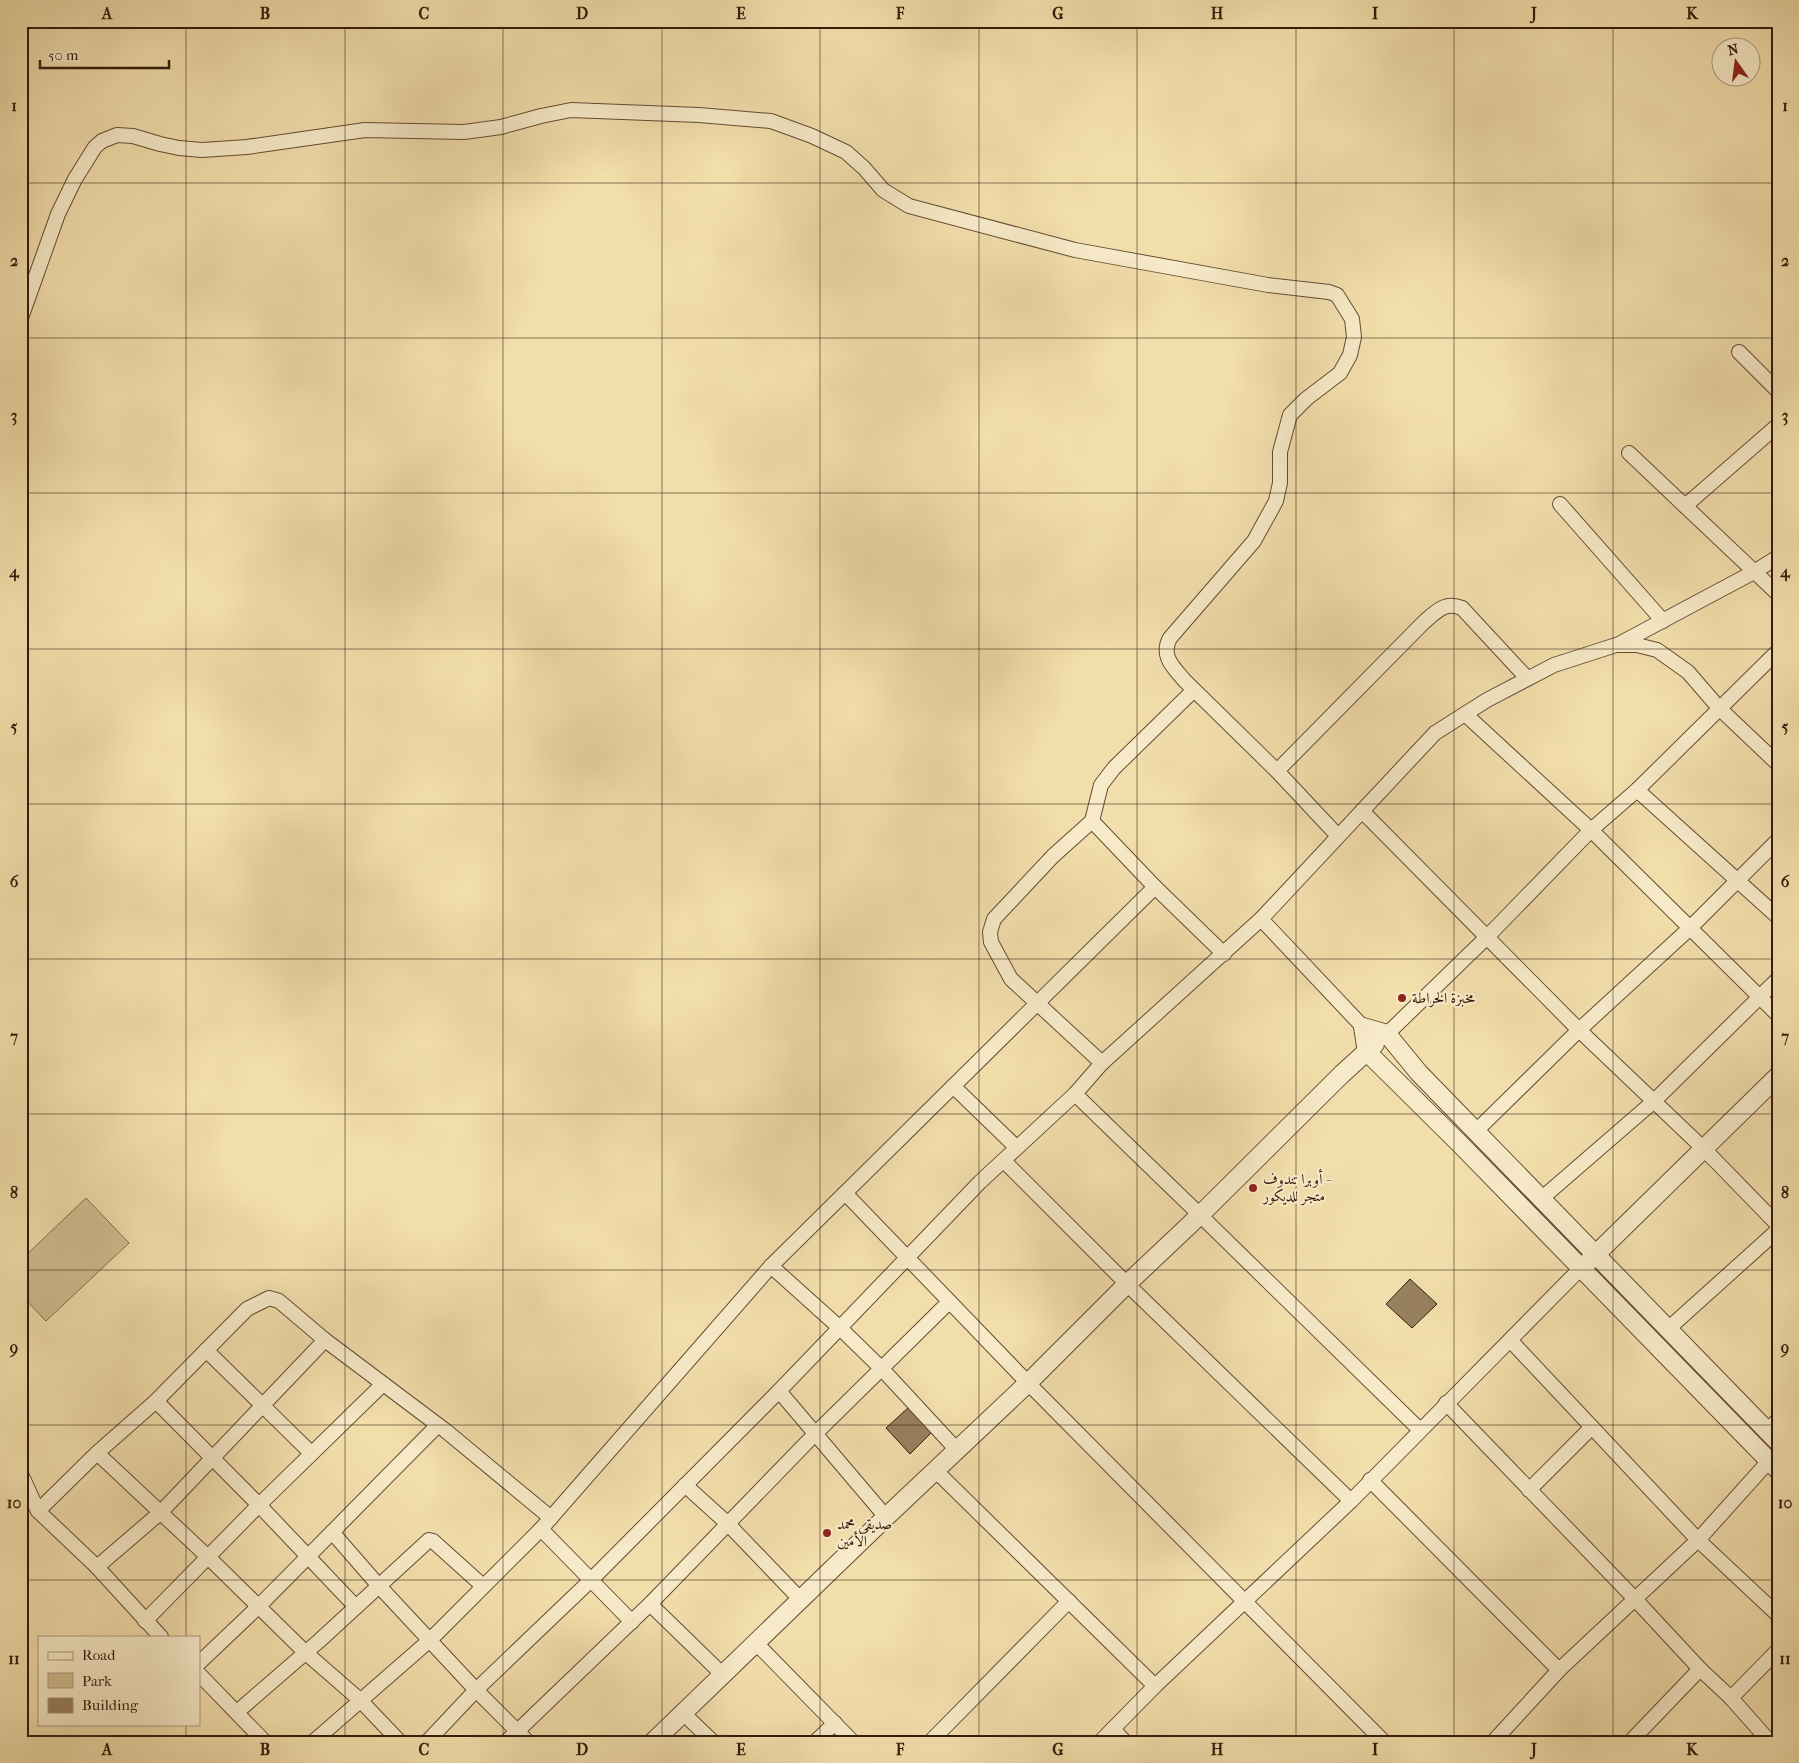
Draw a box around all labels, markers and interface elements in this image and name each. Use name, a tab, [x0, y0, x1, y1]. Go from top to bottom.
text: A	[101, 4, 113, 23]
text: B	[260, 4, 270, 23]
text: C	[419, 4, 430, 23]
text: D	[576, 4, 588, 23]
text: E	[736, 4, 746, 23]
text: F	[895, 4, 905, 23]
text: G	[1052, 4, 1064, 23]
text: H	[1211, 4, 1224, 23]
text: I	[1372, 4, 1379, 23]
text: J	[1529, 4, 1537, 24]
text: K	[1686, 4, 1699, 23]
scale bar	[40, 38, 169, 70]
north arrow	[1712, 38, 1762, 88]
text: N	[1726, 40, 1741, 59]
text: 50 m	[48, 46, 79, 64]
text: 1	[11, 96, 17, 115]
text: 1	[1782, 96, 1788, 115]
text: 2	[10, 251, 18, 270]
text: 2	[1781, 251, 1789, 270]
text: 3	[11, 406, 17, 426]
text: 3	[1782, 406, 1788, 426]
text: 4	[8, 562, 20, 582]
text: 4	[1779, 562, 1791, 582]
text: 5	[11, 717, 18, 736]
text: 5	[1782, 717, 1789, 736]
text: 6	[10, 872, 19, 891]
text: 6	[1781, 872, 1790, 891]
place label: مخبزة الخراطة	[1412, 989, 1475, 1008]
marker: مخبزة الخراطة	[1396, 992, 1408, 1004]
text: 7	[9, 1027, 18, 1046]
text: 7	[1780, 1027, 1789, 1046]
place label: أوبرا تندوف - متجر للديكور	[1261, 1168, 1332, 1206]
marker: أوبرا تندوف - متجر للديكور	[1247, 1182, 1259, 1194]
text: 8	[10, 1183, 18, 1202]
text: 8	[1781, 1183, 1789, 1202]
text: 9	[9, 1338, 18, 1358]
text: 9	[1780, 1338, 1789, 1358]
text: 10	[7, 1493, 21, 1512]
text: 10	[1778, 1493, 1792, 1512]
place label: صديقي محمد الأمين	[837, 1515, 892, 1550]
marker: صديقي محمد الأمين	[821, 1527, 833, 1539]
legend	[38, 1636, 200, 1726]
text: Road	[82, 1646, 116, 1664]
text: 11	[8, 1649, 20, 1668]
text: 11	[1779, 1649, 1791, 1668]
text: Park	[82, 1672, 112, 1690]
text: Building	[82, 1696, 139, 1714]
text: A	[101, 1740, 113, 1759]
text: B	[260, 1740, 270, 1759]
text: C	[419, 1740, 430, 1759]
text: D	[576, 1740, 588, 1759]
text: E	[736, 1740, 746, 1759]
text: F	[895, 1740, 905, 1759]
text: G	[1052, 1740, 1064, 1759]
text: H	[1211, 1740, 1224, 1759]
text: I	[1372, 1740, 1379, 1759]
text: J	[1529, 1740, 1537, 1760]
text: K	[1686, 1740, 1699, 1759]

